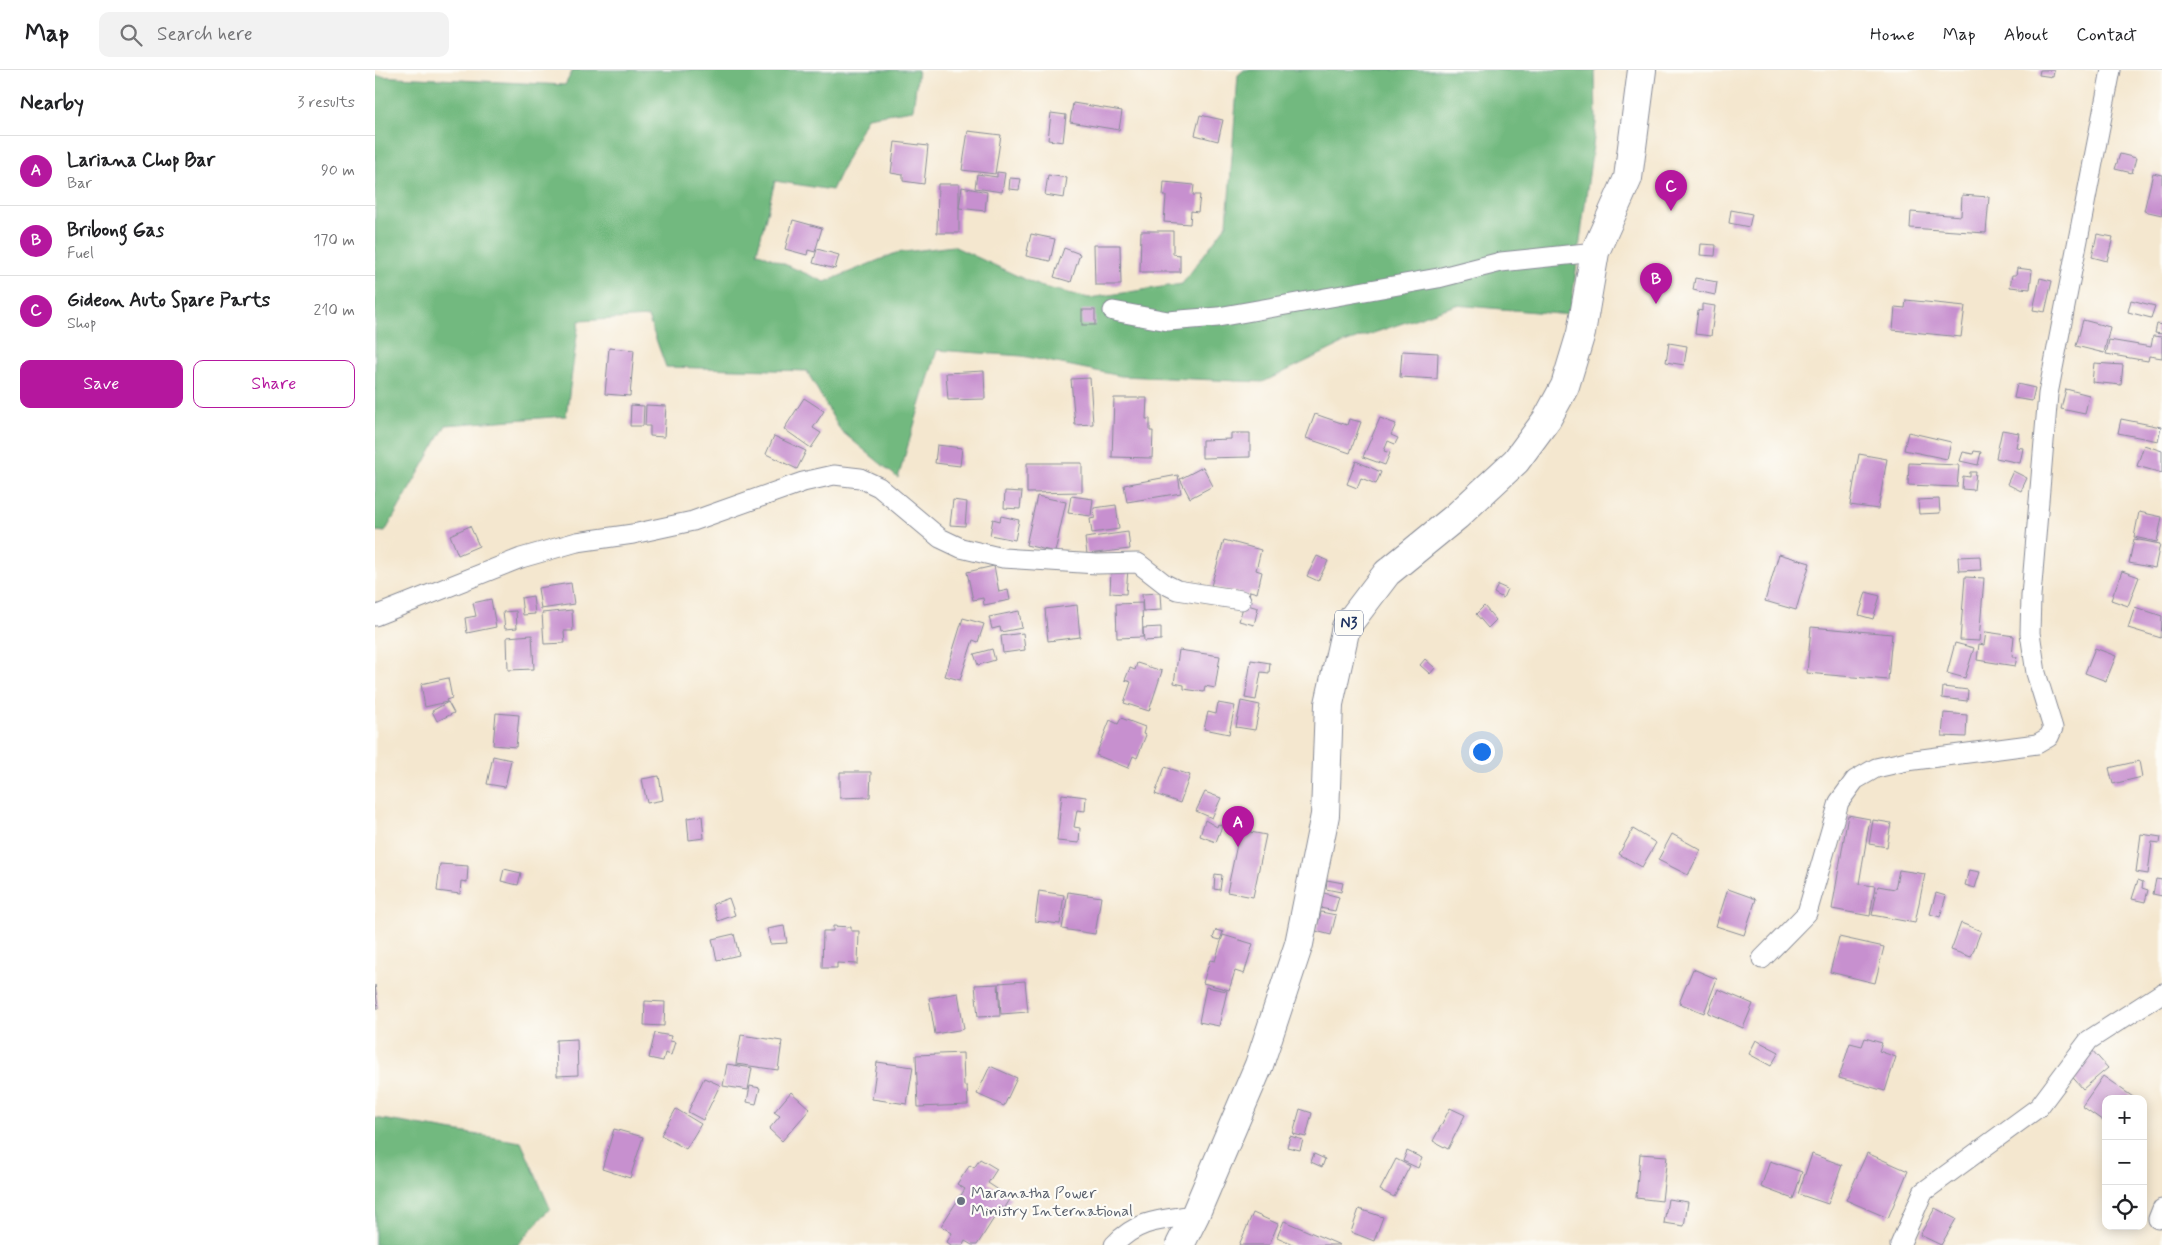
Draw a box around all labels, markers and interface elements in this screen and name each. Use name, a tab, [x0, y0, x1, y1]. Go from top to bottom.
search box	[99, 12, 449, 57]
text: Map	[25, 19, 69, 50]
icon: search	[117, 21, 145, 49]
text: Search here	[157, 22, 253, 47]
text: Home	[1870, 23, 1915, 47]
text: Map	[1943, 23, 1976, 47]
text: About	[2004, 23, 2048, 47]
text: Contact	[2076, 23, 2137, 47]
text: Nearby	[20, 89, 84, 117]
text: 3 results	[297, 92, 355, 113]
text: Lariana Chop Bar	[67, 148, 215, 173]
text: A	[31, 160, 41, 181]
text: 90 m	[321, 160, 355, 181]
pin: C	[1655, 170, 1687, 211]
text: Bar	[67, 173, 92, 194]
text: Bribong Gas	[67, 218, 164, 243]
text: B	[31, 230, 41, 251]
text: 170 m	[313, 230, 355, 251]
text: Fuel	[67, 243, 94, 264]
pin: B	[1640, 263, 1672, 304]
text: Gideon Auto Spare Parts	[67, 288, 270, 313]
text: C	[30, 300, 42, 321]
text: 210 m	[314, 300, 355, 321]
text: Shop	[67, 313, 96, 334]
button: Save	[20, 360, 183, 408]
button: Share	[193, 360, 355, 408]
road number: N3	[1335, 610, 1363, 636]
your location	[1469, 739, 1495, 765]
pin: A	[1222, 806, 1254, 847]
map controls	[2102, 1095, 2147, 1230]
button: +	[2102, 1095, 2147, 1140]
button: −	[2102, 1140, 2147, 1185]
place label: Maranatha Power Ministry International	[971, 1183, 1133, 1222]
button: locate	[2102, 1185, 2147, 1230]
marker: Maranatha Power Ministry International	[955, 1195, 967, 1207]

